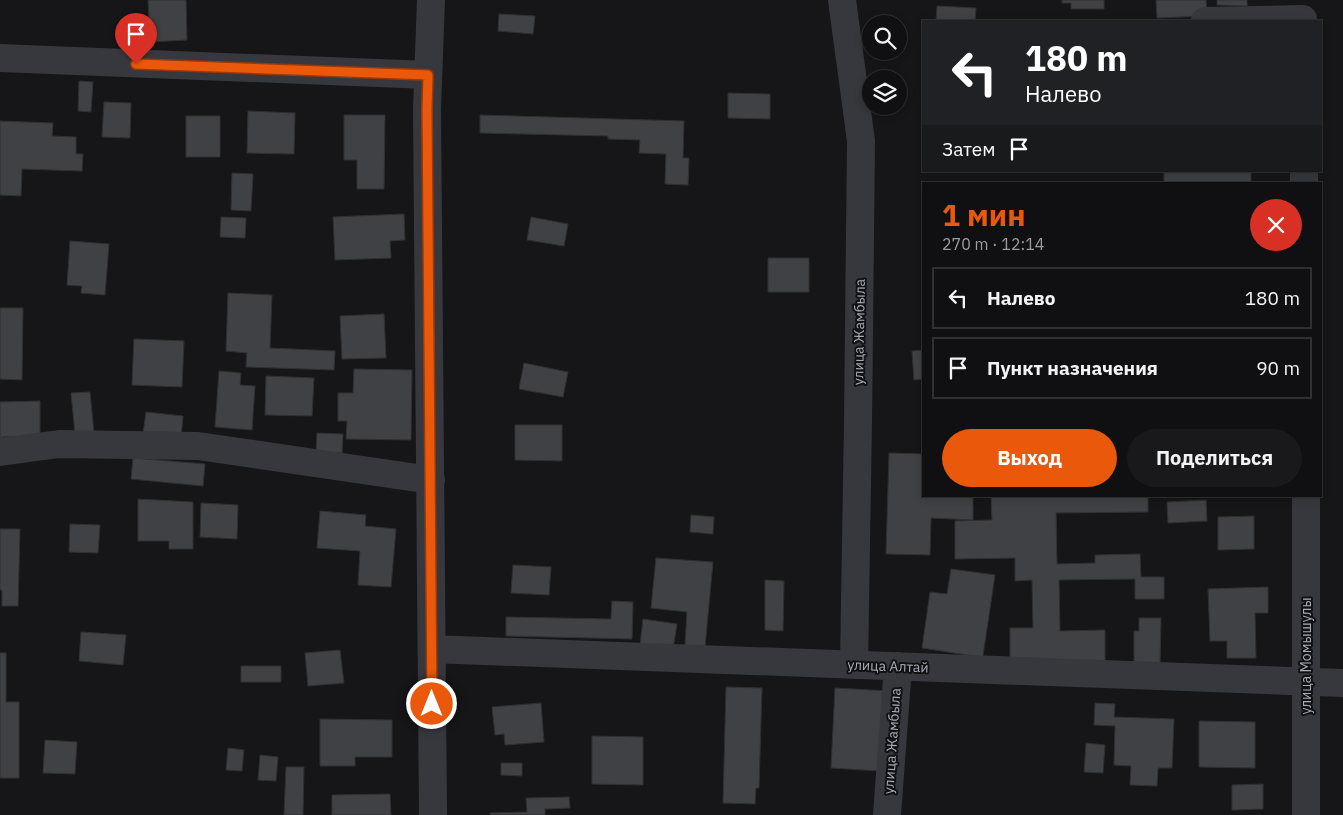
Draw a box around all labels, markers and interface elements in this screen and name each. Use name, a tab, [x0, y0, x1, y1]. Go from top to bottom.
pin	[115, 13, 157, 64]
map controls	[862, 15, 907, 115]
button: search	[862, 15, 907, 60]
icon: arrive	[122, 20, 150, 48]
text: 180 m	[1025, 35, 1128, 81]
icon: left	[942, 40, 1007, 105]
button: layers	[862, 70, 907, 115]
text: Налево	[1025, 79, 1102, 108]
icon: arrive	[1005, 135, 1033, 163]
text: Затем	[942, 137, 995, 161]
text: 1 мин	[942, 195, 1026, 234]
button: close	[1250, 199, 1302, 251]
text: 270 m · 12:14	[942, 234, 1044, 254]
street label: улица Жамбыла	[849, 278, 869, 385]
icon: left	[944, 284, 972, 312]
text: Налево	[987, 286, 1056, 310]
text: 180 m	[1245, 286, 1300, 310]
icon: arrive	[944, 354, 972, 382]
text: Пункт назначения	[987, 356, 1158, 380]
text: 90 m	[1256, 356, 1300, 380]
button: Выход	[942, 429, 1117, 487]
button: Поделиться	[1127, 429, 1302, 487]
street label: улица Момышулы	[1297, 597, 1315, 715]
street label: улица Алтай	[847, 656, 929, 676]
position arrow	[405, 677, 457, 729]
street label: улица Жамбыла	[879, 687, 905, 795]

